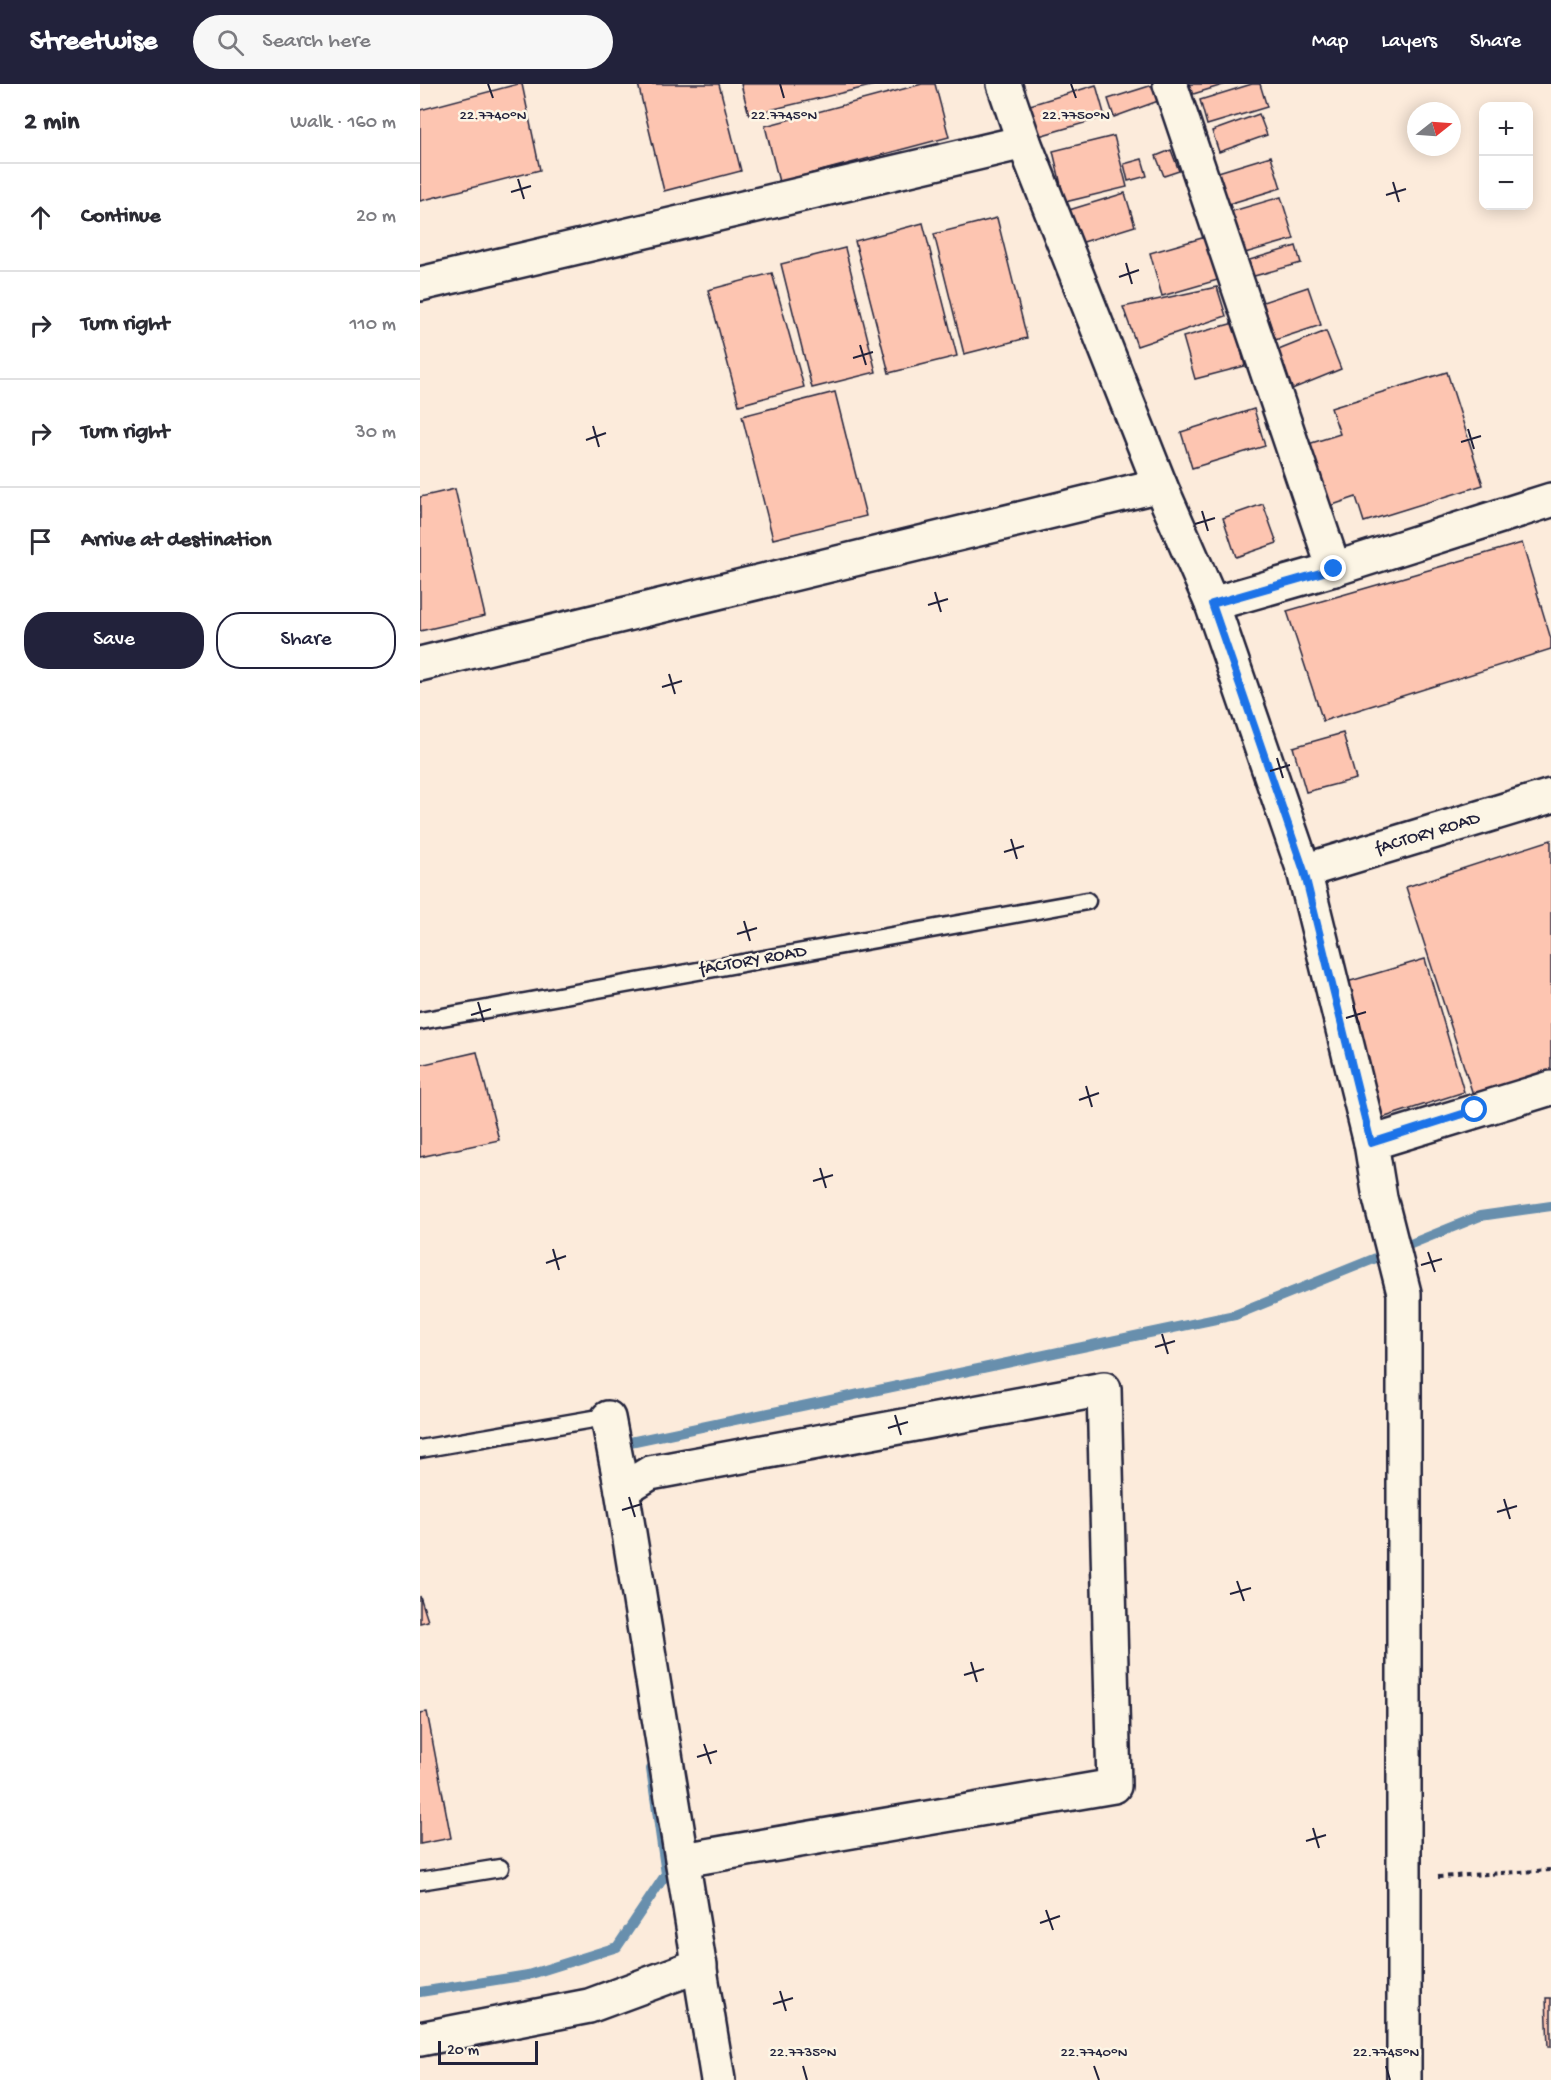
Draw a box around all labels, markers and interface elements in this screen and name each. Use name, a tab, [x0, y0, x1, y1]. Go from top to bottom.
search box	[193, 15, 613, 69]
text: Streetwise	[30, 26, 157, 59]
icon: search	[214, 26, 247, 59]
text: Search here	[262, 29, 371, 55]
text: Map	[1312, 30, 1348, 55]
text: Layers	[1381, 30, 1437, 55]
text: Share	[1470, 30, 1521, 55]
north arrow	[1407, 102, 1461, 156]
map controls	[1479, 102, 1533, 210]
button: +	[1479, 102, 1533, 156]
text: 22.7740°N	[459, 107, 527, 125]
text: 22.7745°N	[751, 107, 817, 125]
text: 22.7750°N	[1042, 107, 1110, 125]
text: 2 min	[24, 108, 79, 139]
text: Walk · 160 m	[290, 112, 396, 135]
button: −	[1479, 156, 1533, 210]
icon: ahead	[24, 201, 57, 234]
text: Continue	[81, 204, 161, 230]
text: 20 m	[356, 206, 396, 229]
icon: right	[24, 309, 57, 342]
text: Turn right	[81, 312, 169, 338]
text: 110 m	[350, 314, 396, 337]
icon: right	[24, 417, 57, 450]
text: Turn right	[81, 420, 169, 446]
text: 30 m	[355, 422, 396, 445]
icon: arrive	[24, 525, 57, 558]
text: Arrive at destination	[81, 528, 271, 554]
route end	[1320, 555, 1346, 581]
button: Save	[24, 612, 204, 669]
button: Share	[216, 612, 396, 669]
street label: fACTORY ROAD	[1372, 808, 1483, 860]
street label: fACTORY ROAD	[697, 941, 808, 981]
route start	[1461, 1096, 1487, 1122]
scale bar	[438, 2038, 538, 2066]
text: 20 m	[447, 2042, 479, 2061]
text: 22.7735°N	[769, 2044, 837, 2062]
text: 22.7740°N	[1060, 2044, 1128, 2062]
text: 22.7745°N	[1353, 2044, 1419, 2062]

